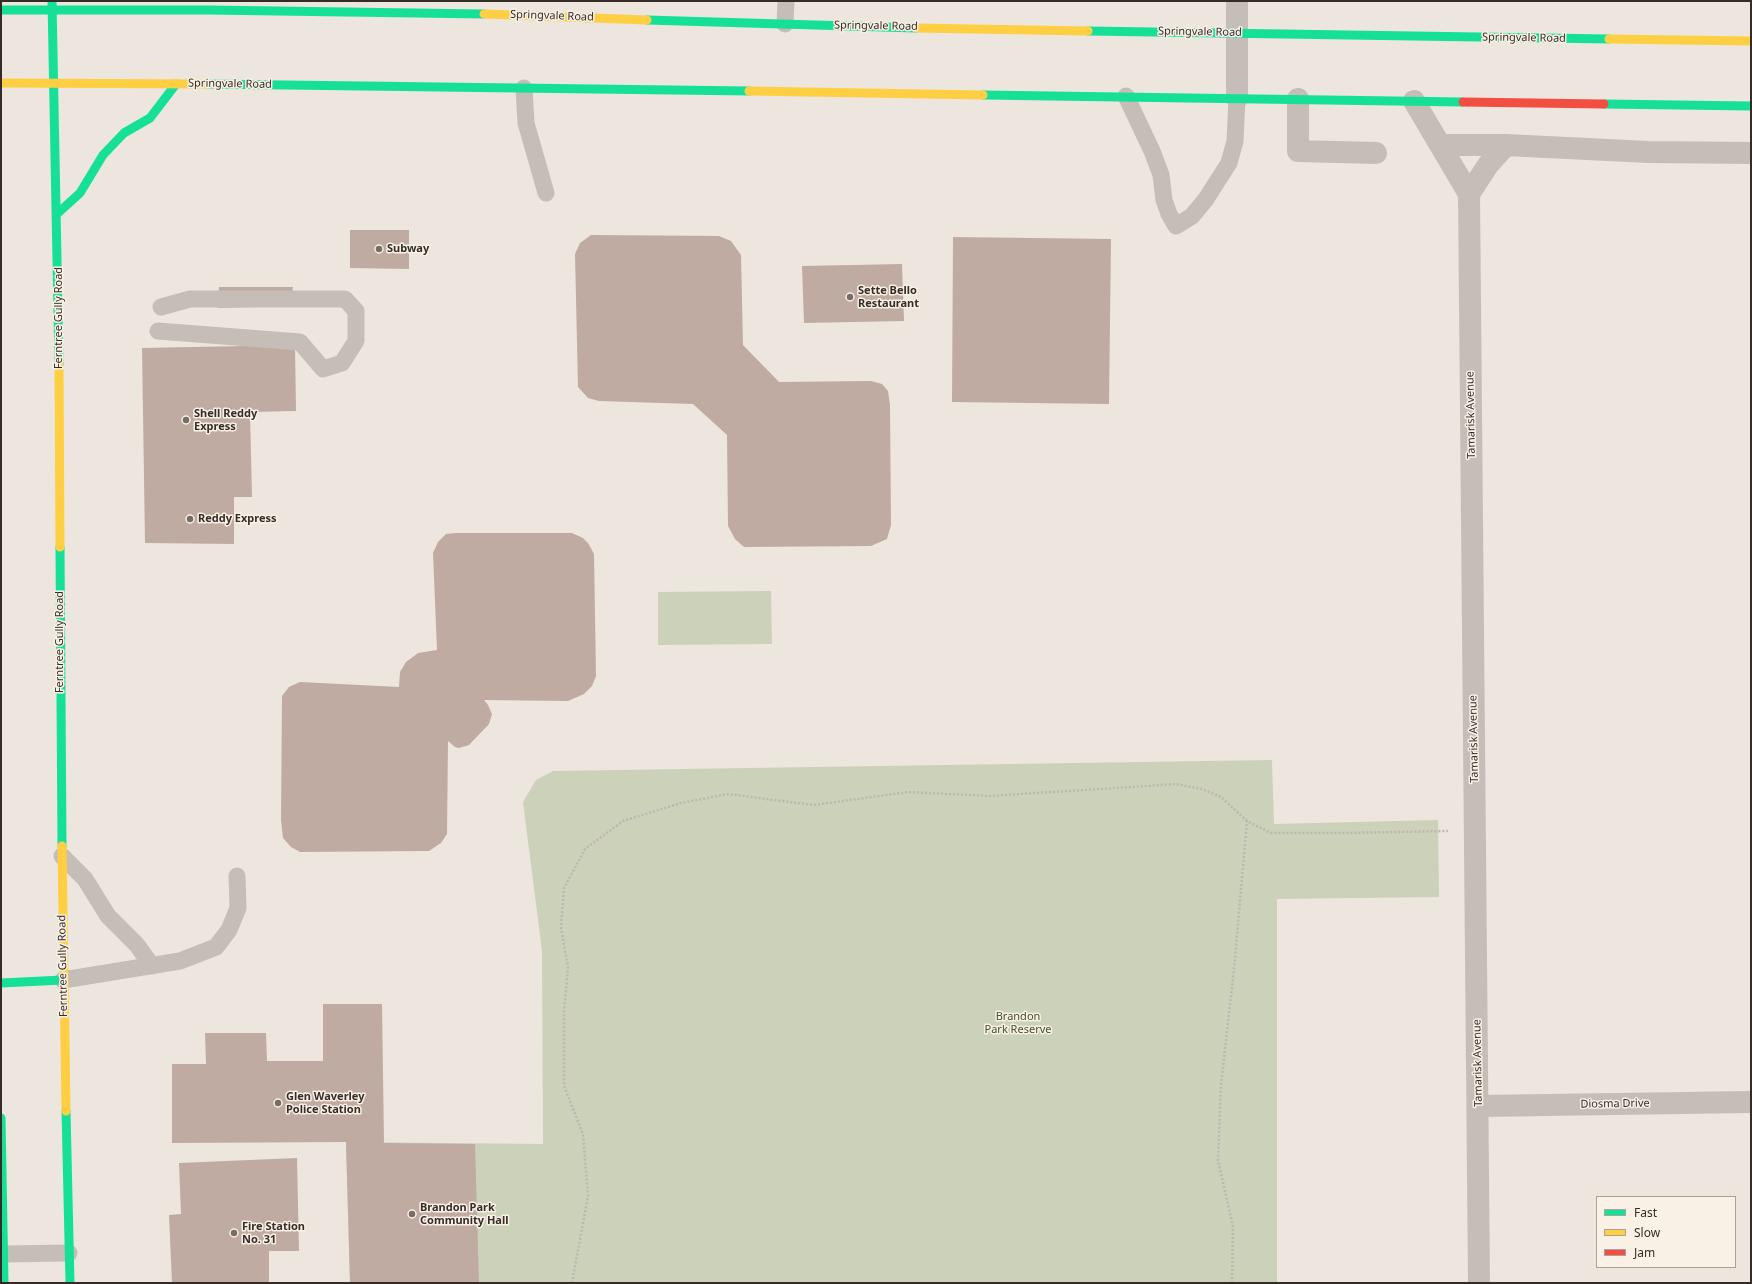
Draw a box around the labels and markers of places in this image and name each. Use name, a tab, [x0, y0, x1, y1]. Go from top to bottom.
place label: Subway	[387, 242, 429, 256]
marker: Subway	[374, 244, 384, 254]
place label: Sette Bello Restaurant	[858, 284, 919, 310]
marker: Sette Bello Restaurant	[845, 292, 855, 302]
place label: Shell Reddy Express	[194, 407, 257, 433]
marker: Shell Reddy Express	[181, 415, 191, 425]
place label: Reddy Express	[198, 512, 277, 526]
marker: Reddy Express	[185, 514, 195, 524]
place label: Glen Waverley Police Station	[286, 1090, 364, 1116]
marker: Glen Waverley Police Station	[273, 1098, 283, 1108]
place label: Brandon Park Community Hall	[420, 1201, 508, 1227]
marker: Brandon Park Community Hall	[407, 1209, 417, 1219]
place label: Fire Station No. 31	[242, 1220, 305, 1246]
marker: Fire Station No. 31	[229, 1228, 239, 1238]

